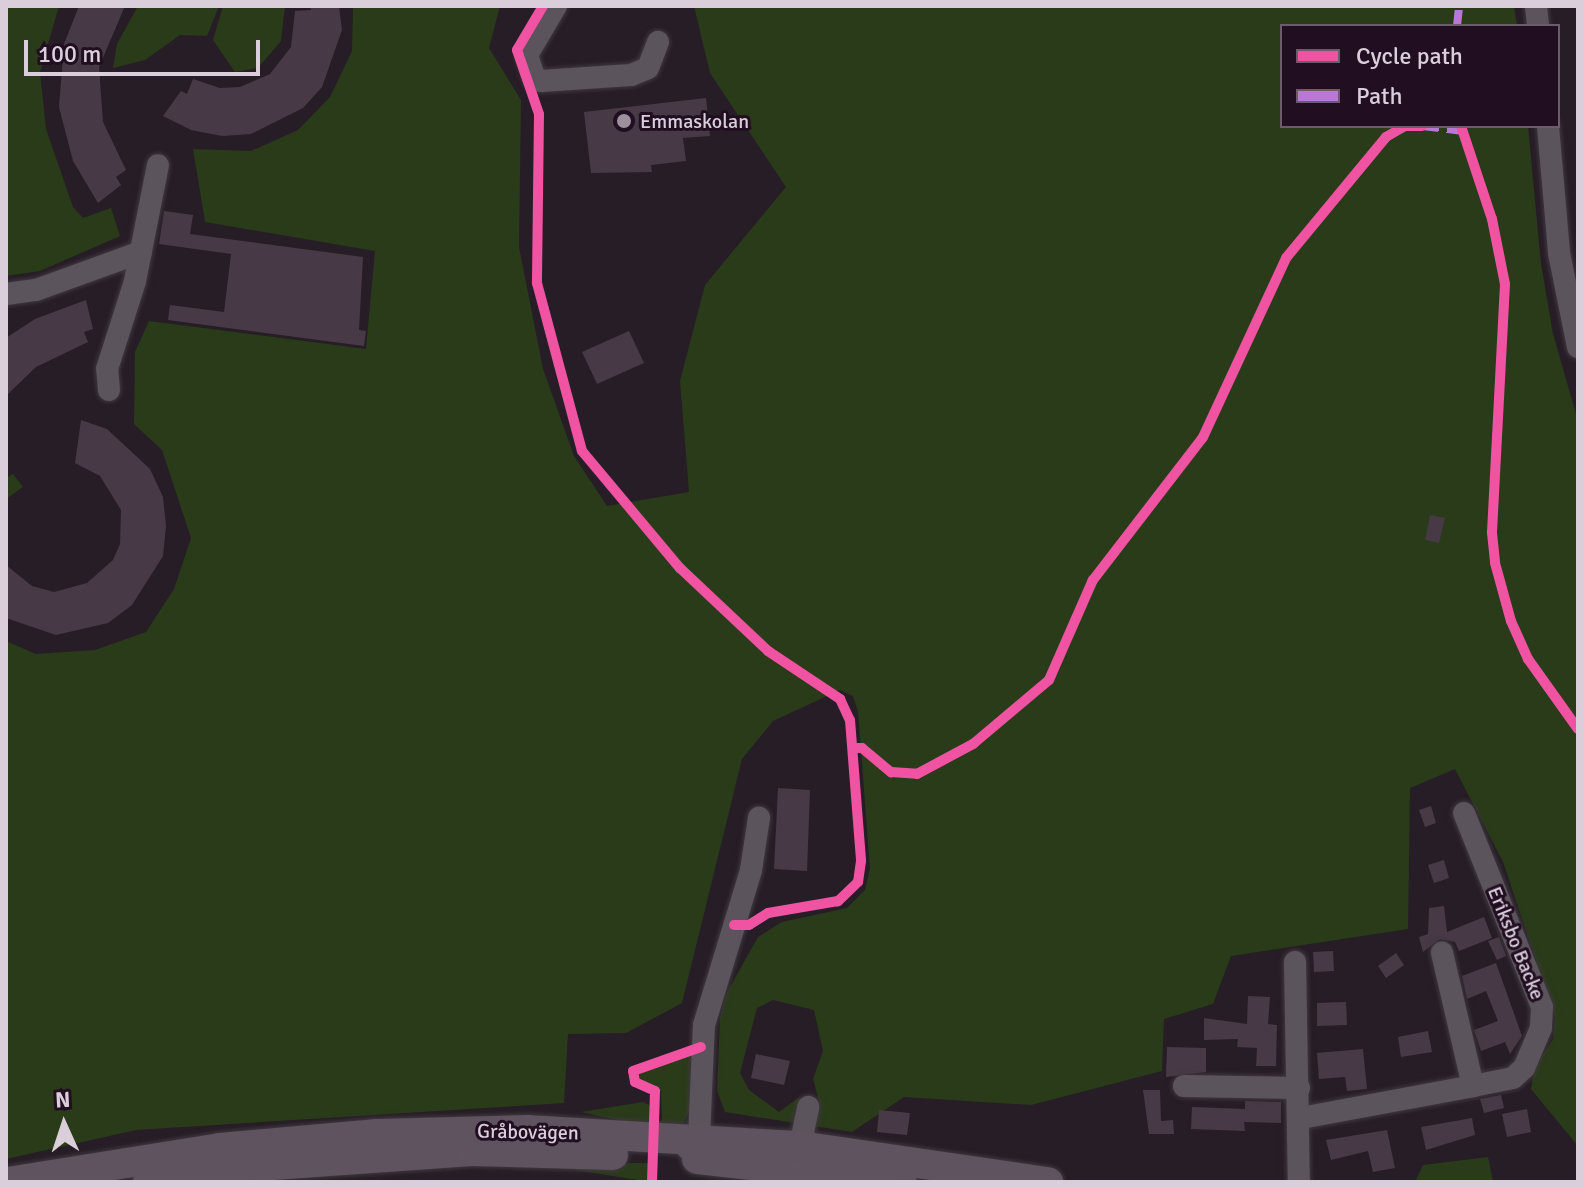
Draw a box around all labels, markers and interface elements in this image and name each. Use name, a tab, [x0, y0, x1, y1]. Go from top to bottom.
scale bar	[28, 24, 264, 74]
legend	[1280, 24, 1560, 128]
text: 100 m	[38, 39, 101, 69]
text: Cycle path	[1356, 41, 1463, 71]
text: Path	[1356, 81, 1402, 111]
place label: Emmaskolan	[640, 109, 749, 133]
marker: Emmaskolan	[615, 112, 633, 130]
street label: Eriksbo Backe	[1482, 883, 1550, 1003]
north arrow	[24, 1084, 104, 1164]
text: N	[54, 1086, 71, 1113]
street label: Gråbovägen	[477, 1119, 579, 1145]

